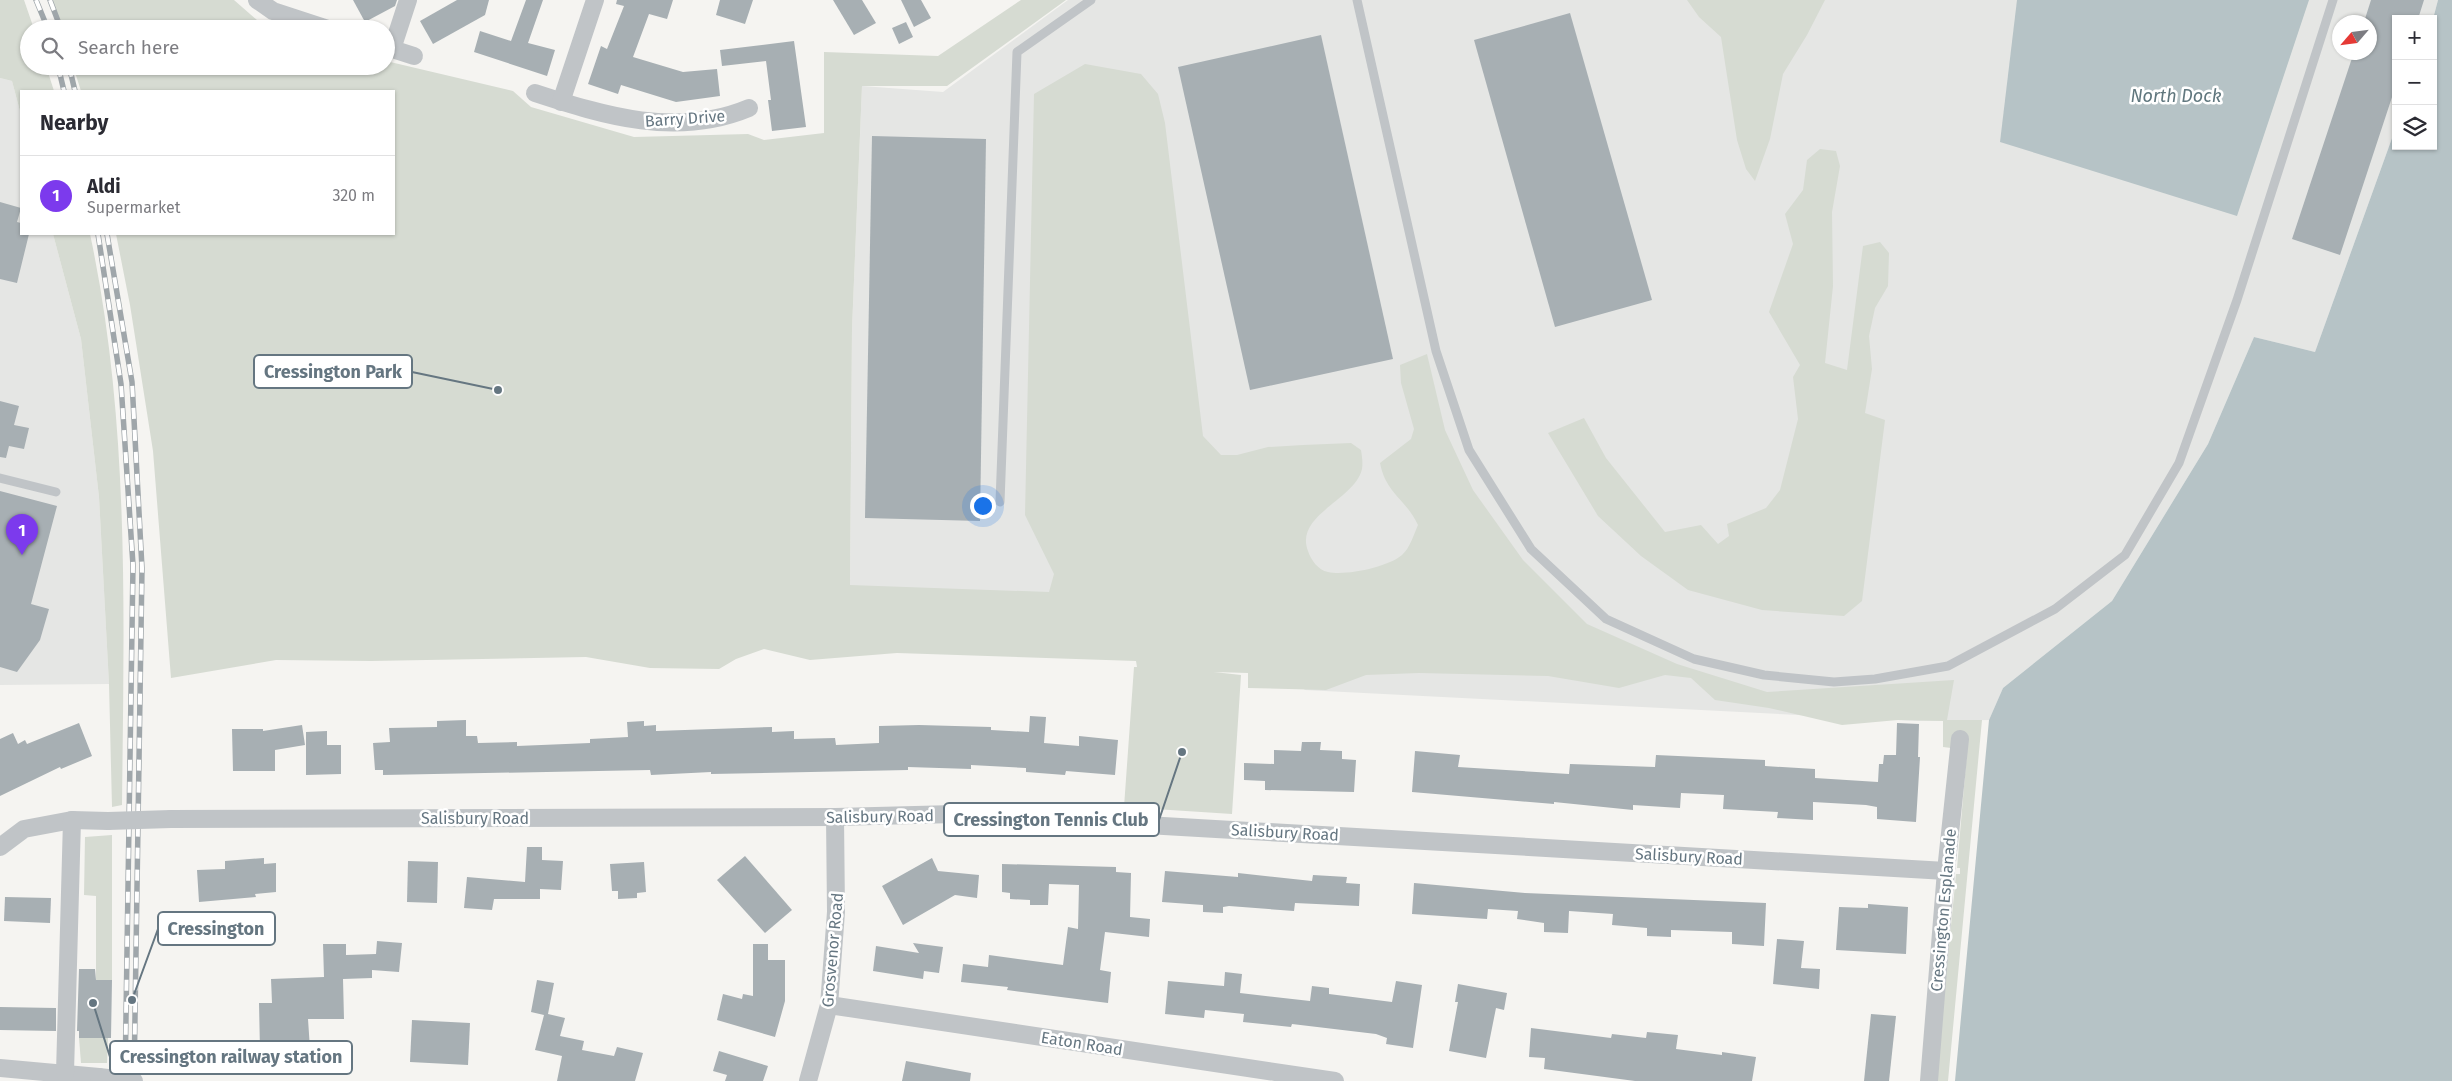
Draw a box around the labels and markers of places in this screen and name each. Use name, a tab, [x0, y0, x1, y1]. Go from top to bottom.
callout: Cressington Park	[254, 355, 412, 388]
pin: 1	[6, 514, 38, 555]
callout: Cressington Tennis Club	[944, 803, 1159, 836]
callout: Cressington	[158, 912, 275, 945]
callout: Cressington railway station	[110, 1041, 352, 1074]

